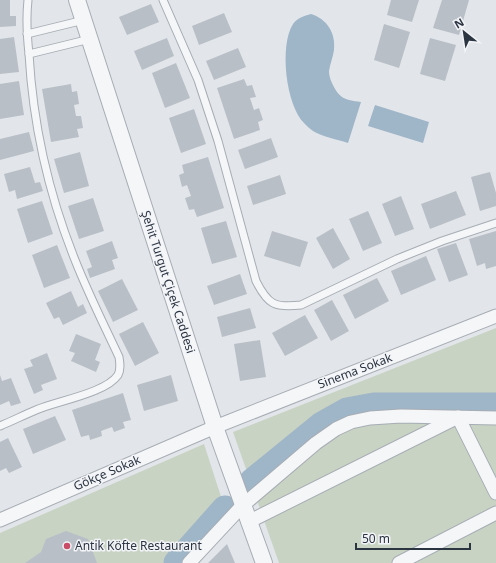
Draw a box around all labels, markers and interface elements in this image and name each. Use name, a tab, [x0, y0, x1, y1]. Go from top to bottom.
north arrow	[444, 12, 484, 52]
text: N	[451, 14, 466, 32]
street label: Şehit Turgut Çiçek Caddesi	[137, 208, 200, 355]
street label: Sinema Sokak	[315, 348, 395, 393]
street label: Gökçe Sokak	[71, 451, 144, 494]
scale bar	[356, 525, 470, 551]
text: 50 m	[362, 530, 390, 547]
place label: Antik Köfte Restaurant	[75, 537, 202, 554]
marker: Antik Köfte Restaurant	[62, 541, 72, 551]

